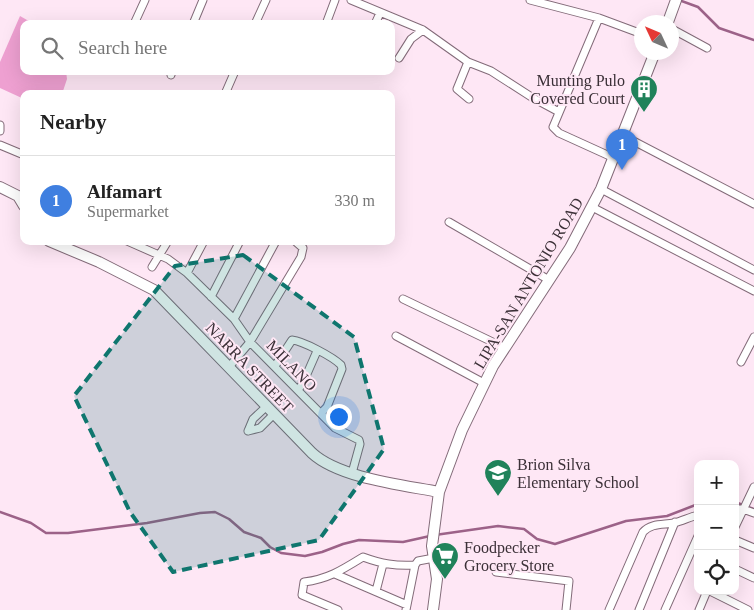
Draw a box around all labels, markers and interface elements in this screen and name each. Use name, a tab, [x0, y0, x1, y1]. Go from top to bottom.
north arrow	[634, 15, 679, 60]
search box	[20, 20, 395, 75]
icon: search	[38, 34, 66, 62]
text: Search here	[78, 37, 167, 58]
place label: Munting Pulo Covered Court	[530, 72, 626, 107]
building icon: Munting Pulo Covered Court	[629, 74, 659, 113]
text: Nearby	[40, 110, 107, 134]
pin: 1	[606, 129, 638, 170]
text: Alfamart	[87, 181, 162, 202]
text: 1	[52, 192, 60, 209]
text: 330 m	[335, 192, 375, 209]
street label: LIPA-SAN ANTONIO ROAD	[471, 195, 586, 372]
text: Supermarket	[87, 203, 169, 220]
street label: NARRA STREET	[203, 319, 297, 416]
street label: MILANO	[263, 336, 320, 394]
your location	[326, 404, 352, 430]
place label: Brion Silva Elementary School	[517, 456, 640, 492]
school or university icon: Brion Silva Elementary School	[483, 458, 513, 497]
map controls	[694, 460, 739, 595]
button: +	[694, 460, 739, 505]
button: −	[694, 505, 739, 550]
place label: Foodpecker Grocery Store	[464, 539, 554, 575]
supermarket icon: Foodpecker Grocery Store	[430, 541, 460, 580]
button: locate	[694, 550, 739, 595]

